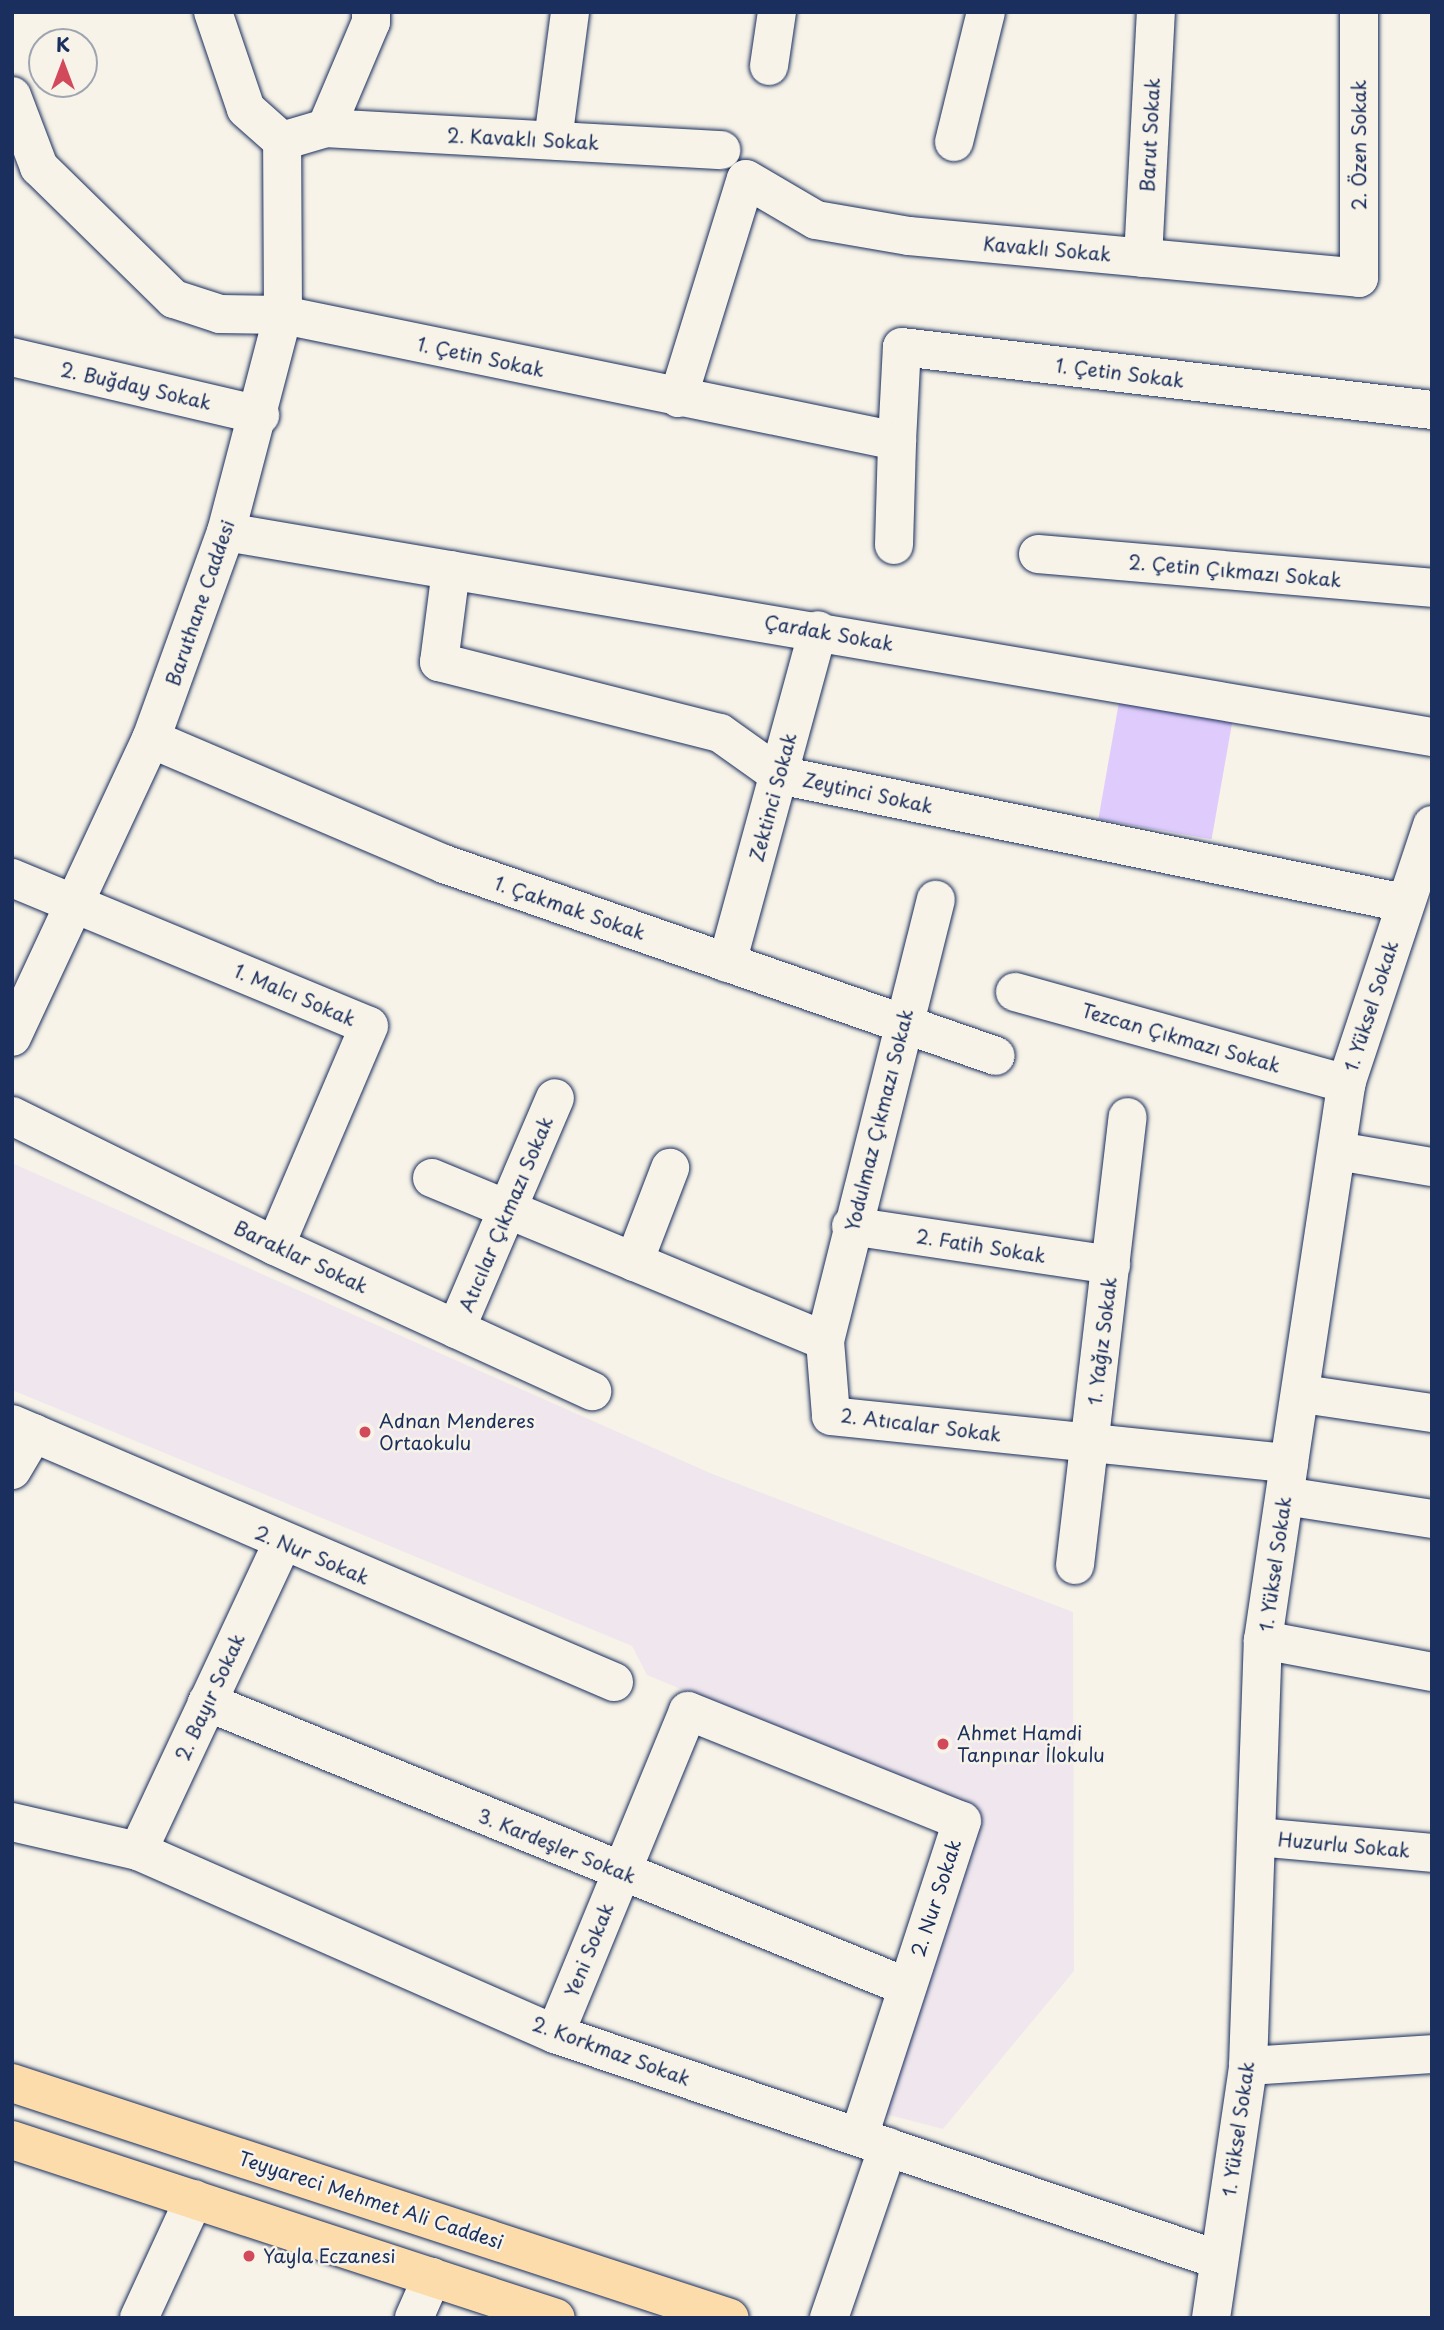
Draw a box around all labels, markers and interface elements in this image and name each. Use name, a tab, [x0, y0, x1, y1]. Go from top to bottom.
north arrow	[28, 28, 98, 98]
text: K	[56, 30, 70, 58]
street label: Barut Sokak	[1136, 77, 1164, 193]
street label: 2. Özen Sokak	[1348, 79, 1370, 211]
street label: 2. Kavaklı Sokak	[445, 124, 601, 154]
street label: Kavaklı Sokak	[981, 232, 1113, 266]
street label: 1. Çetin Sokak	[415, 332, 547, 382]
street label: 1. Çetin Sokak	[1054, 354, 1186, 392]
street label: 2. Buğday Sokak	[58, 357, 214, 415]
street label: Baruthane Caddesi	[161, 517, 239, 689]
street label: 2. Çetin Çıkmazı Sokak	[1127, 550, 1343, 592]
street label: Çardak Sokak	[762, 610, 896, 656]
street label: Zektinci Sokak	[745, 729, 801, 865]
street label: Zeytinci Sokak	[800, 768, 936, 818]
street label: 1. Çakmak Sokak	[490, 871, 650, 945]
street label: 1. Yüksel Sokak	[1339, 937, 1403, 1075]
street label: 1. Malcı Sokak	[230, 959, 360, 1031]
street label: Tezcan Çıkmazı Sokak	[1080, 999, 1282, 1077]
street label: Yodulmaz Çıkmazı Sokak	[840, 1006, 918, 1234]
street label: Atıcılar Çıkmazı Sokak	[454, 1112, 558, 1316]
street label: Baraklar Sokak	[230, 1216, 372, 1298]
street label: 2. Fatih Sokak	[913, 1224, 1049, 1268]
street label: 1. Yağız Sokak	[1083, 1275, 1121, 1407]
street label: 2. Atıcalar Sokak	[839, 1404, 1003, 1446]
place label: Adnan Menderes Ortaokulu	[379, 1410, 534, 1454]
marker: Adnan Menderes Ortaokulu	[357, 1424, 373, 1440]
street label: 1. Yüksel Sokak	[1254, 1494, 1296, 1634]
street label: 2. Nur Sokak	[251, 1521, 373, 1589]
street label: 2. Bayır Sokak	[170, 1629, 250, 1765]
place label: Ahmet Hamdi Tanpınar İlokulu	[957, 1722, 1105, 1766]
marker: Ahmet Hamdi Tanpınar İlokulu	[935, 1736, 951, 1752]
street label: 3. Kardeşler Sokak	[473, 1803, 641, 1889]
street label: Huzurlu Sokak	[1277, 1828, 1411, 1862]
street label: 2. Nur Sokak	[906, 1837, 966, 1959]
street label: Yeni Sokak	[560, 1900, 618, 2000]
street label: 2. Korkmaz Sokak	[528, 2011, 694, 2091]
street label: 1. Yüksel Sokak	[1217, 2059, 1259, 2199]
street label: Teyyareci Mehmet Ali Caddesi	[236, 2146, 506, 2254]
place label: Yayla Eczanesi	[263, 2245, 397, 2267]
marker: Yayla Eczanesi	[241, 2248, 257, 2264]

